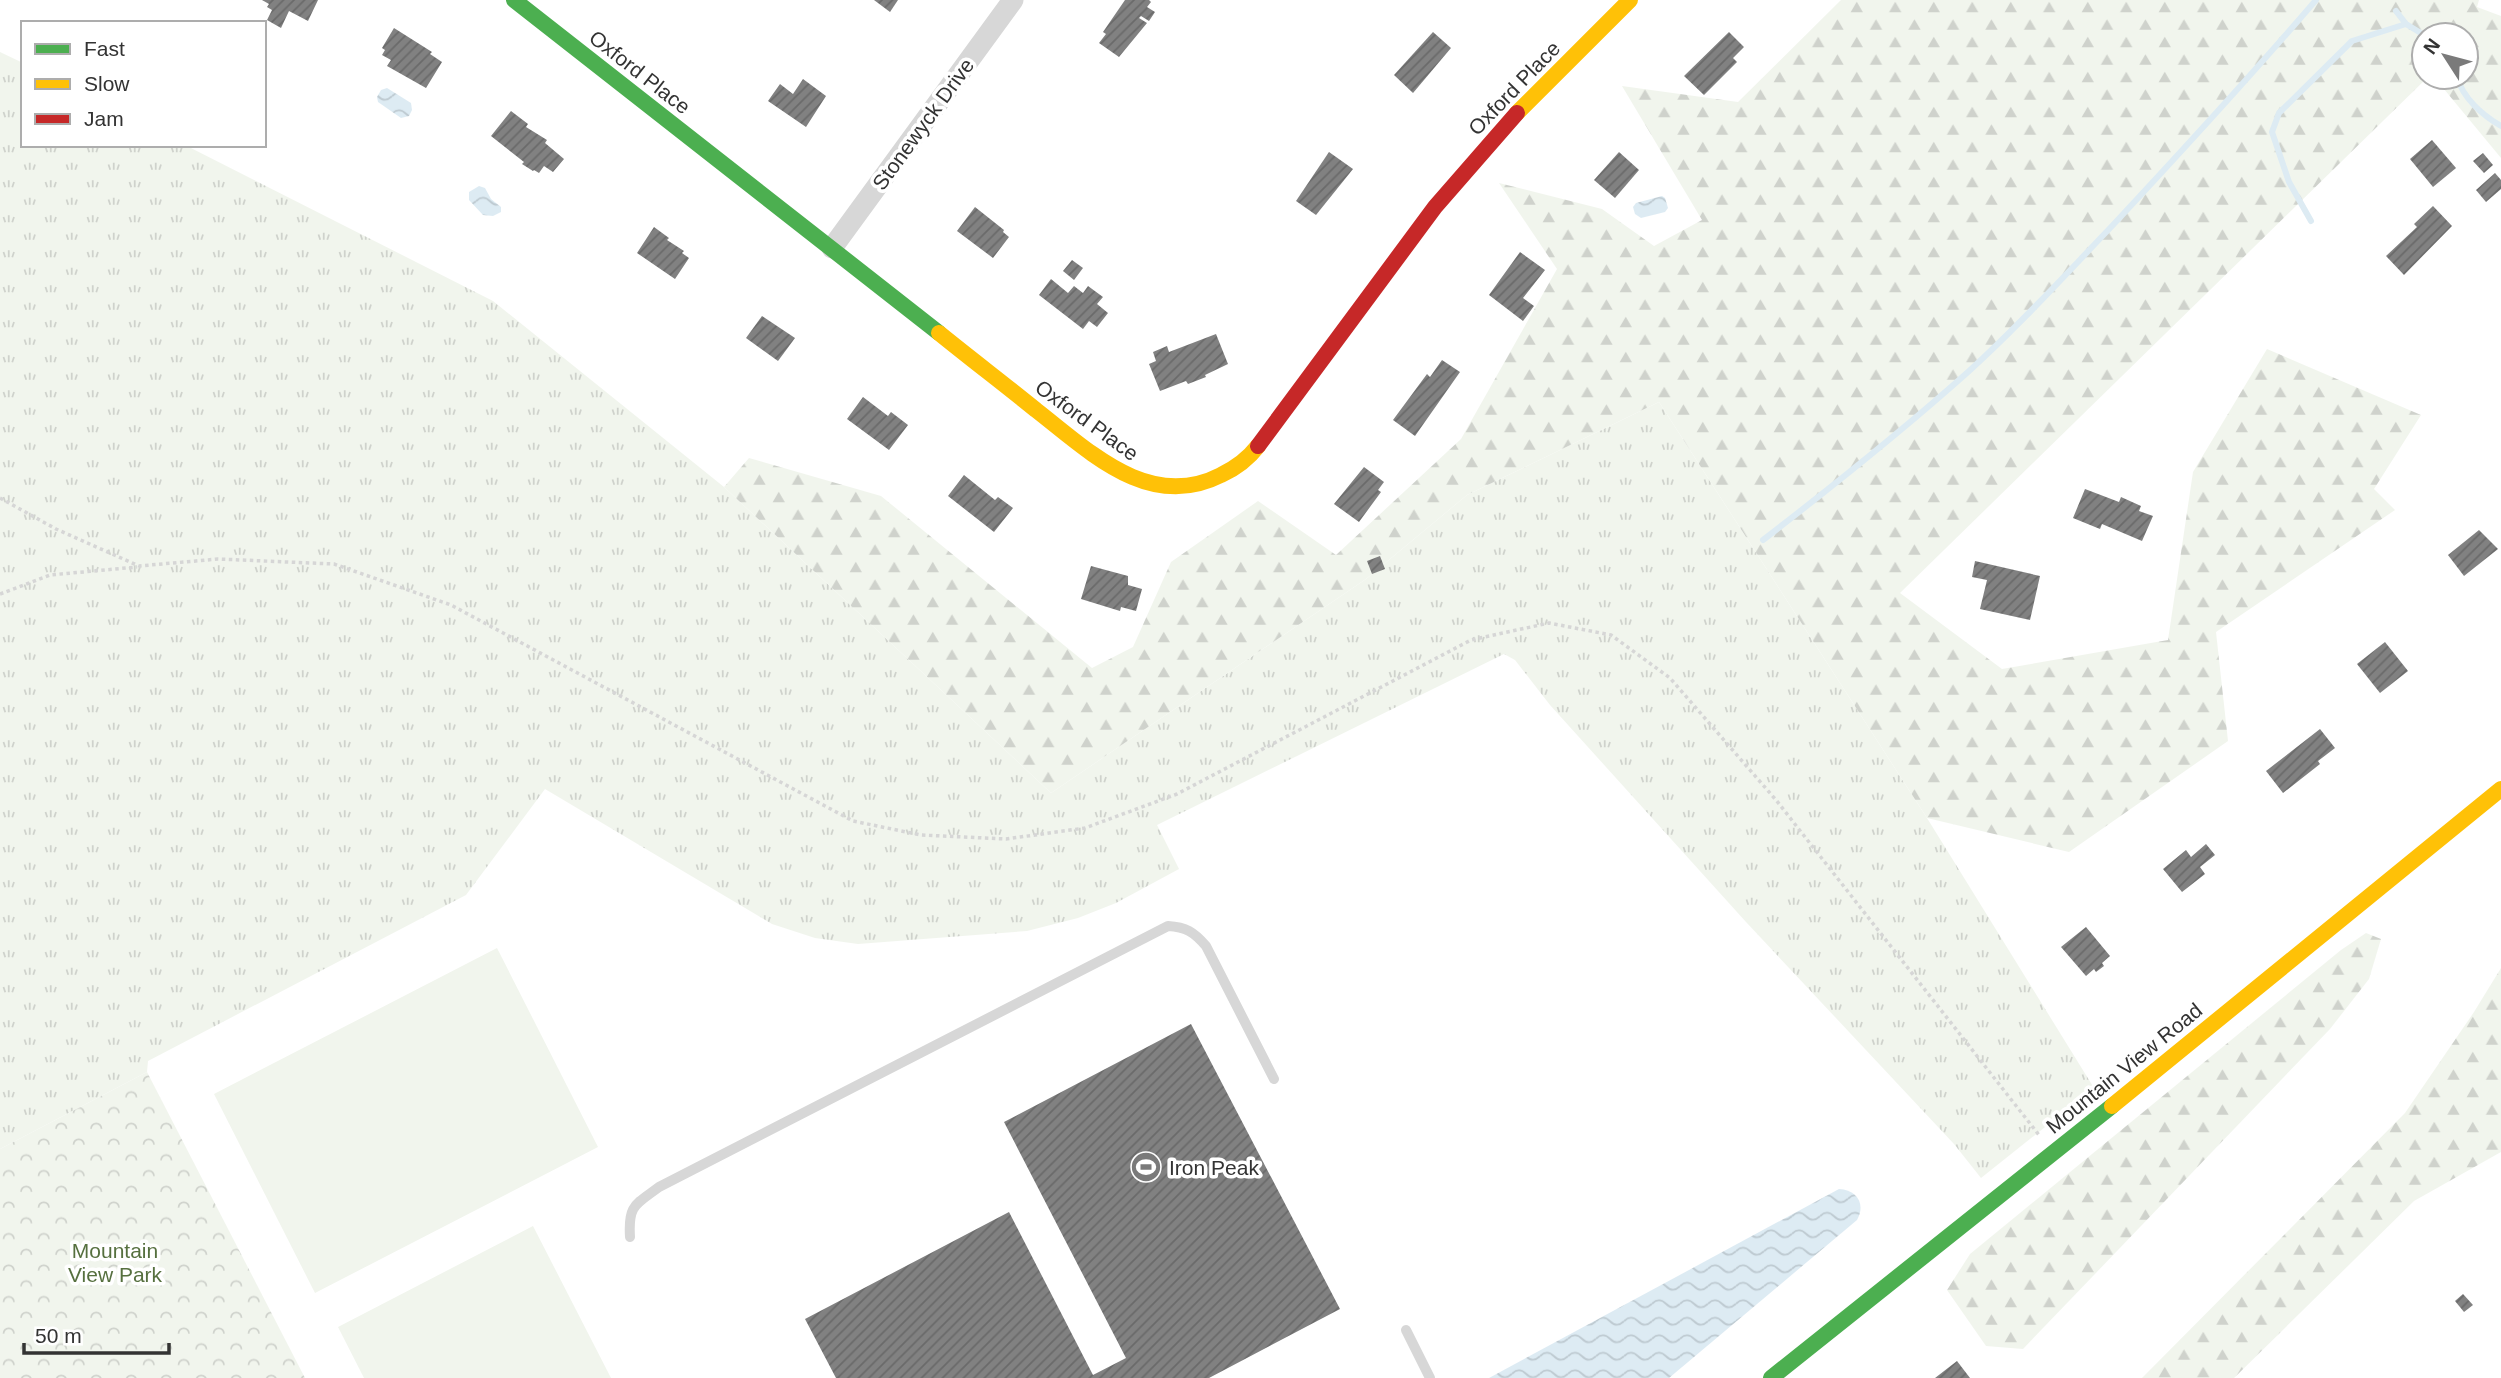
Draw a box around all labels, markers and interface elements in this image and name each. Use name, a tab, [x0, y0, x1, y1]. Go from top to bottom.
legend	[21, 21, 266, 147]
north arrow	[2410, 21, 2480, 91]
street label: Oxford Place	[585, 26, 695, 118]
text: N	[2419, 35, 2444, 58]
street label: Oxford Place	[1464, 36, 1564, 140]
text: Fast	[84, 37, 125, 60]
street label: Stonewyck Drive	[868, 54, 978, 194]
text: Slow	[84, 72, 130, 95]
text: Jam	[84, 107, 124, 130]
street label: Oxford Place	[1031, 375, 1143, 465]
street label: Mountain View Road	[2042, 998, 2206, 1138]
sports icon: Iron Peak	[1129, 1150, 1163, 1184]
place label: Iron Peak	[1169, 1156, 1259, 1179]
park label: Mountain View Park	[68, 1239, 163, 1286]
scale bar	[24, 1312, 170, 1356]
text: 50 m	[35, 1324, 82, 1347]

